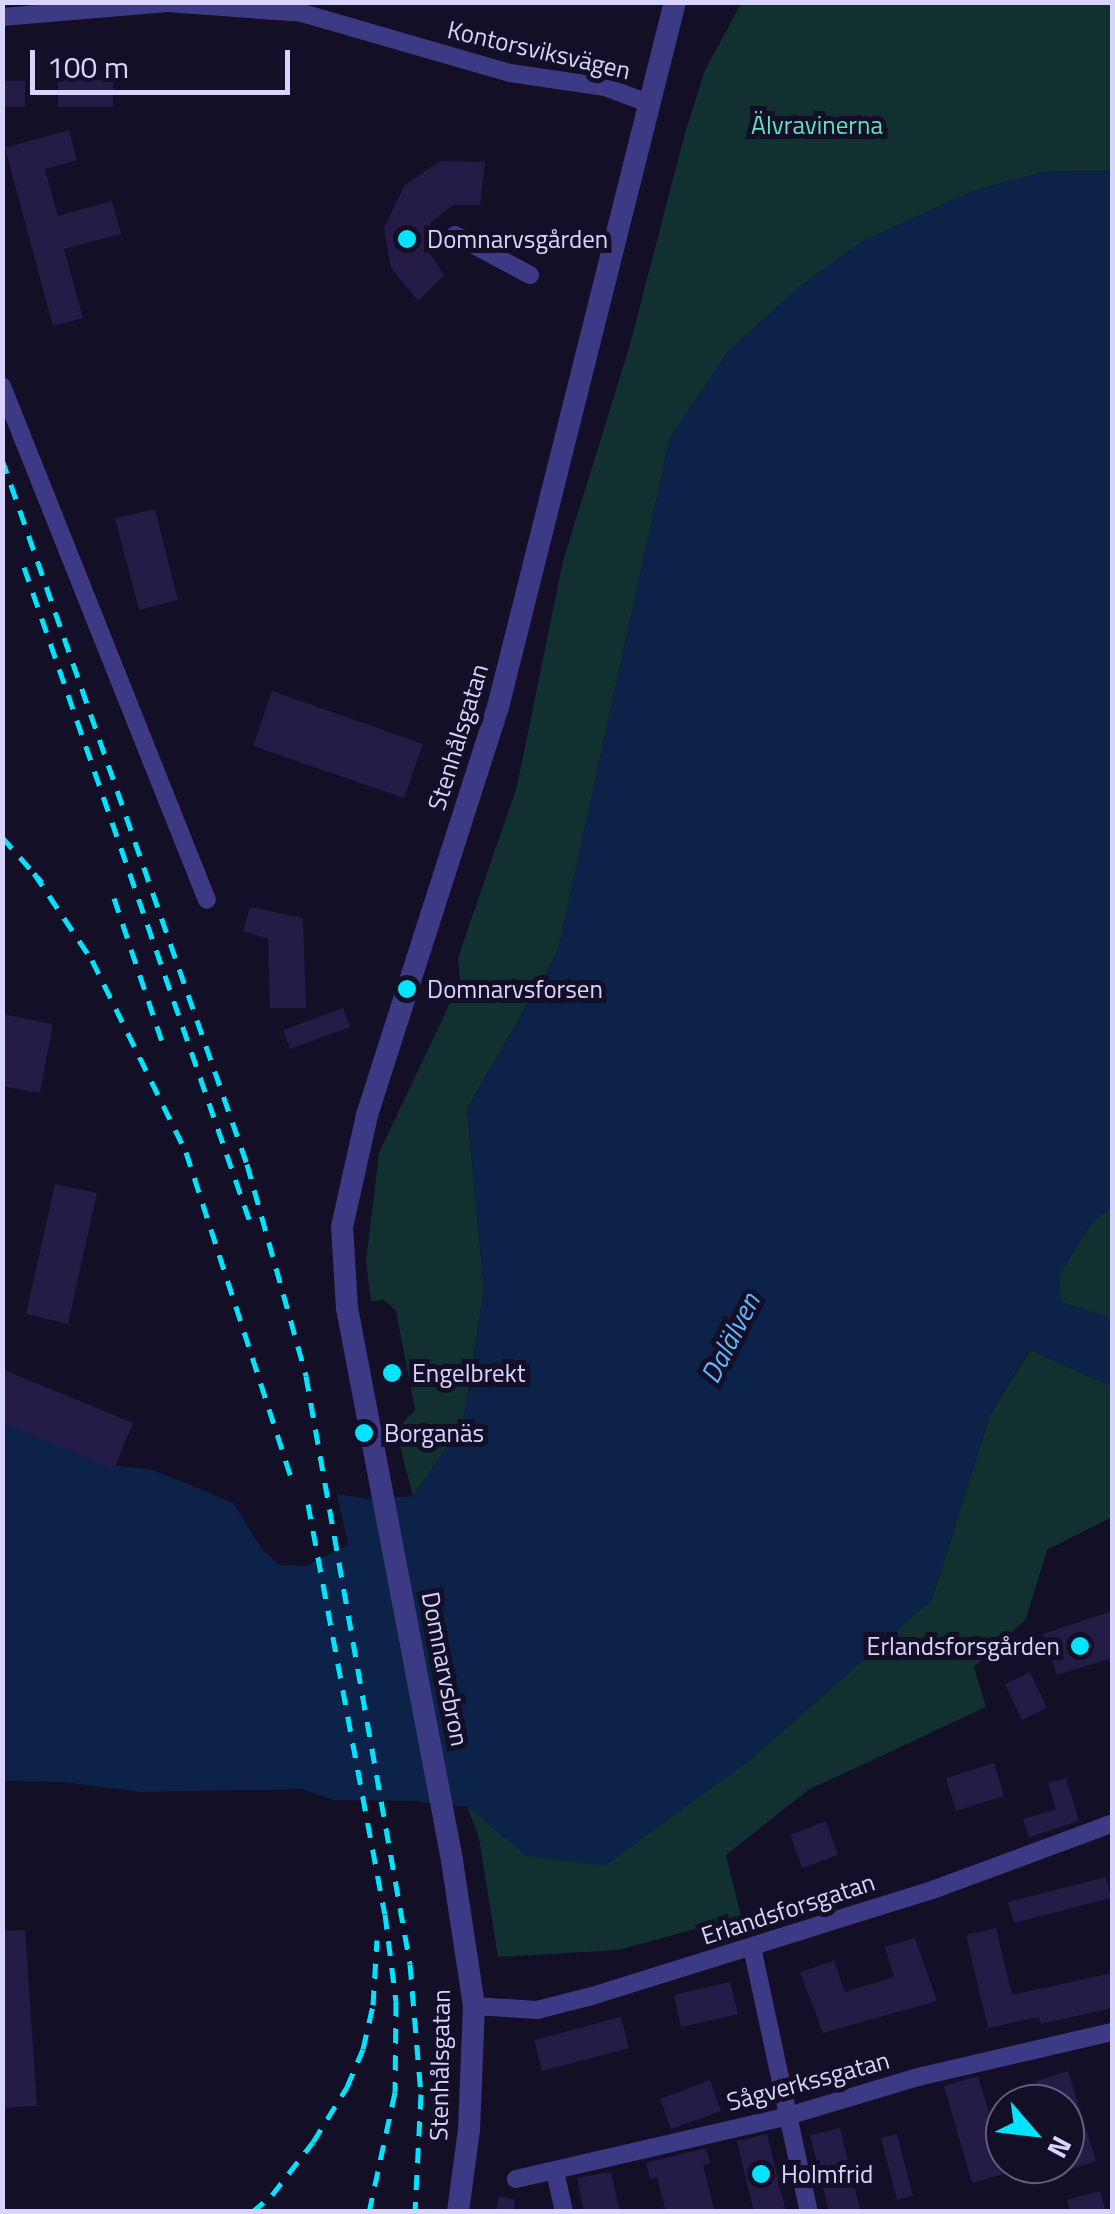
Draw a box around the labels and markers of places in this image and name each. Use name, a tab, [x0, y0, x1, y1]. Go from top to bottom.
place label: Domnarvsgården	[427, 224, 608, 254]
marker: Domnarvsgården	[396, 228, 418, 250]
place label: Domnarvsforsen	[427, 974, 603, 1004]
marker: Domnarvsforsen	[396, 978, 418, 1000]
place label: Engelbrekt	[412, 1358, 525, 1388]
marker: Engelbrekt	[381, 1362, 403, 1384]
place label: Borganäs	[384, 1418, 484, 1448]
marker: Borganäs	[353, 1422, 375, 1444]
place label: Erlandsforsgården	[867, 1631, 1060, 1661]
marker: Erlandsforsgården	[1069, 1635, 1091, 1657]
place label: Holmfrid	[781, 2159, 873, 2189]
marker: Holmfrid	[750, 2163, 772, 2185]

